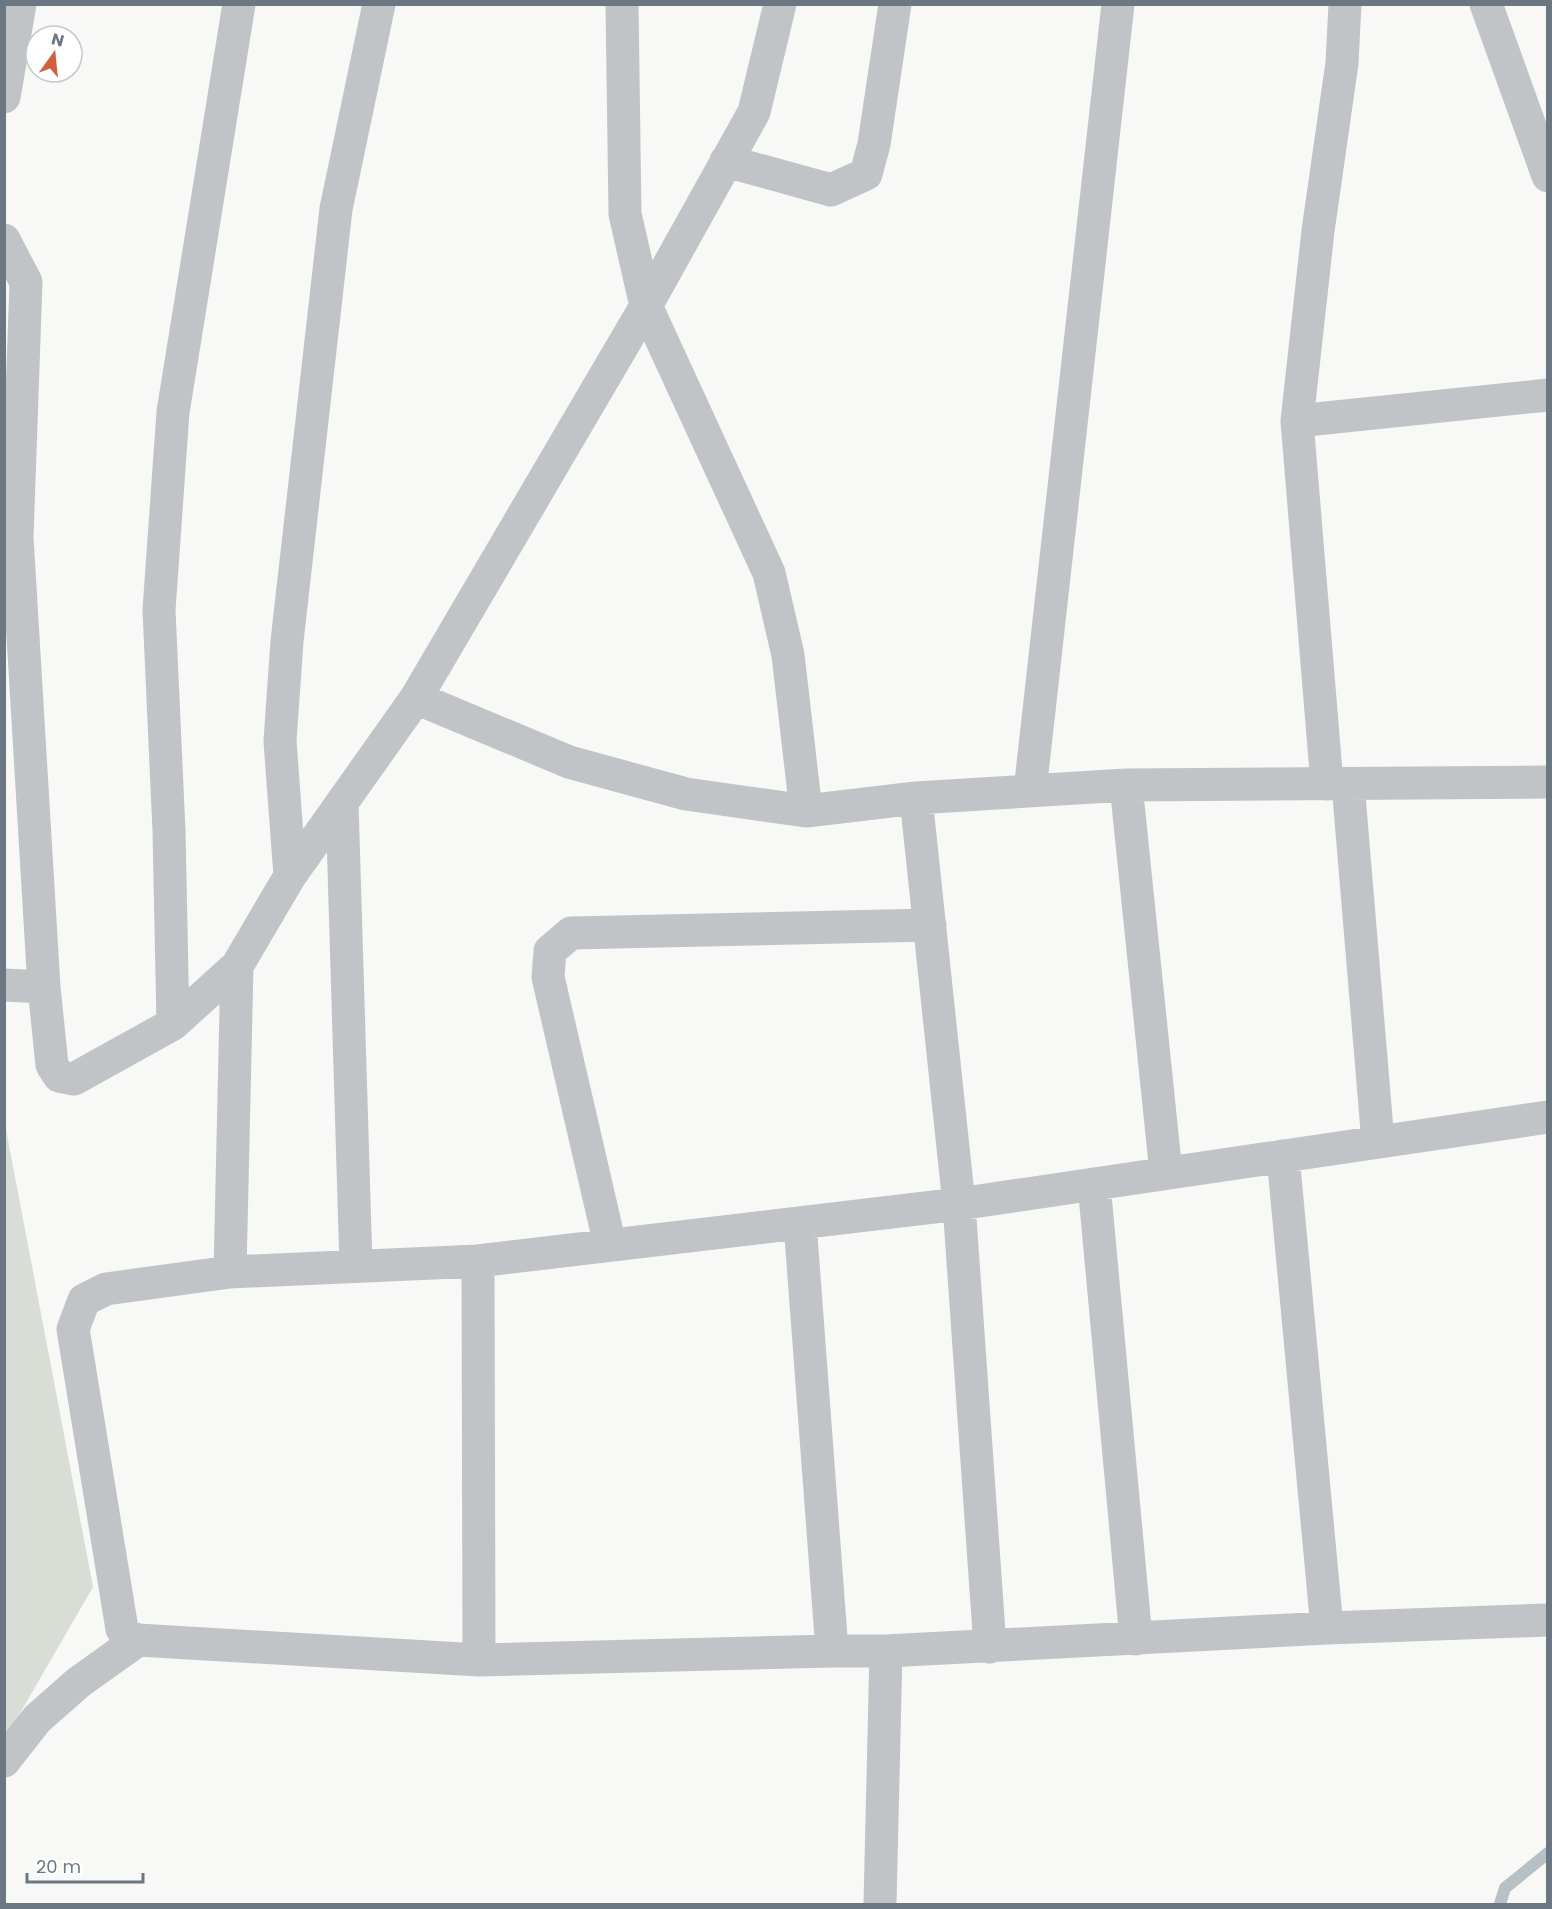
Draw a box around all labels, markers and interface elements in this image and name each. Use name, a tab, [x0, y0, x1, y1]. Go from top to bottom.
north arrow	[24, 24, 84, 84]
text: N	[49, 27, 67, 53]
scale bar	[27, 1846, 142, 1884]
text: 20 m	[36, 1854, 81, 1879]

